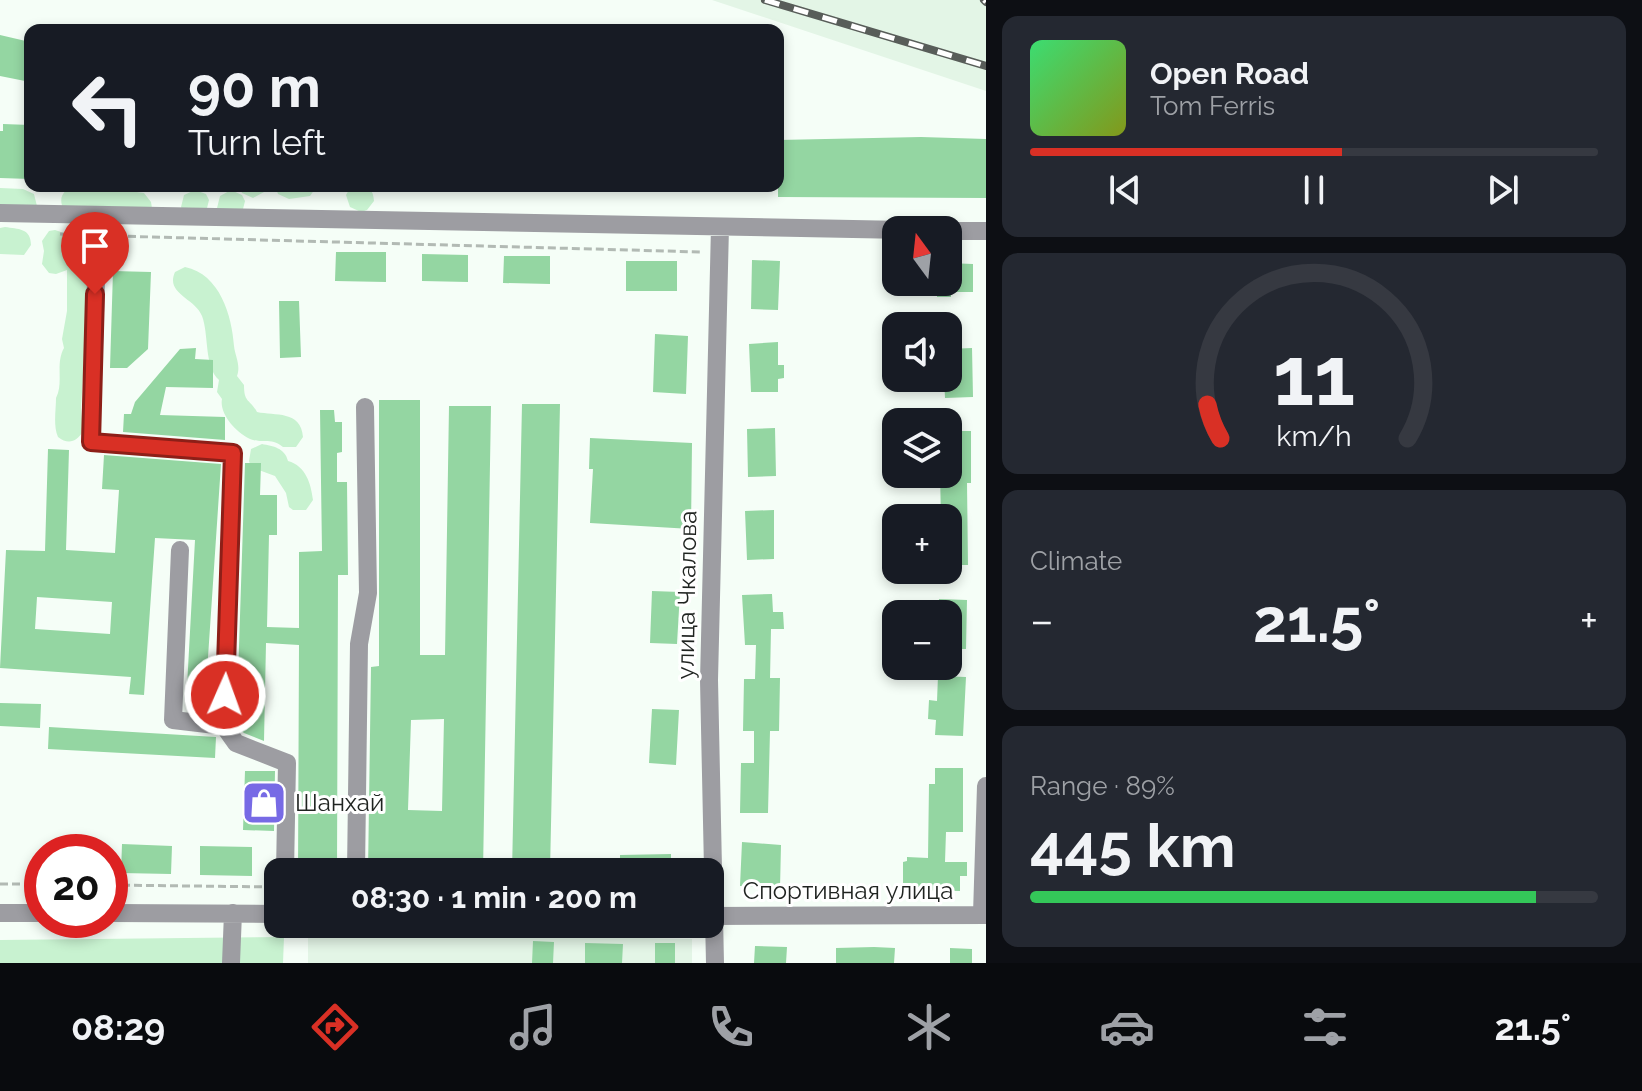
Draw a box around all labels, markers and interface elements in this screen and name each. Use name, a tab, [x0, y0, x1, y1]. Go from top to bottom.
text: 90 m	[188, 54, 321, 120]
icon: left	[56, 56, 160, 160]
text: Open Road	[1150, 56, 1309, 91]
text: Tom Ferris	[1150, 91, 1275, 121]
text: Turn left	[188, 121, 326, 163]
icon: previous	[1103, 168, 1147, 212]
icon: pause	[1292, 168, 1336, 212]
icon: next	[1481, 168, 1525, 212]
pin	[61, 212, 129, 294]
north arrow	[882, 216, 962, 296]
map controls	[882, 216, 962, 680]
icon: arrive	[73, 224, 117, 268]
button: sound	[882, 312, 962, 392]
text: 11	[1273, 327, 1355, 424]
button: layers	[882, 408, 962, 488]
text: km/h	[1276, 419, 1352, 453]
button: +	[882, 504, 962, 584]
street label: улица Чкалова	[671, 510, 702, 680]
text: Climate	[1030, 546, 1122, 576]
text: 21.5°	[1253, 586, 1380, 656]
text: −	[1030, 595, 1054, 646]
text: +	[1580, 595, 1598, 646]
button: −	[882, 600, 962, 680]
position arrow	[183, 653, 267, 737]
text: Range · 89%	[1030, 771, 1175, 801]
shop icon: Шанхай	[240, 779, 288, 827]
place label: Шанхай	[295, 788, 384, 817]
text: 445 km	[1030, 811, 1236, 881]
speed limit sign: 20	[24, 834, 128, 938]
street label: Спортивная улица	[743, 876, 953, 905]
text: 08:30 · 1 min · 200 m	[351, 880, 637, 915]
icon: directions	[307, 999, 363, 1055]
icon: music	[505, 999, 561, 1055]
icon: phone	[703, 999, 759, 1055]
icon: climate	[901, 999, 957, 1055]
icon: car	[1099, 999, 1155, 1055]
icon: filters	[1297, 999, 1353, 1055]
text: 08:29	[71, 1006, 165, 1048]
text: 21.5°	[1495, 1006, 1571, 1048]

